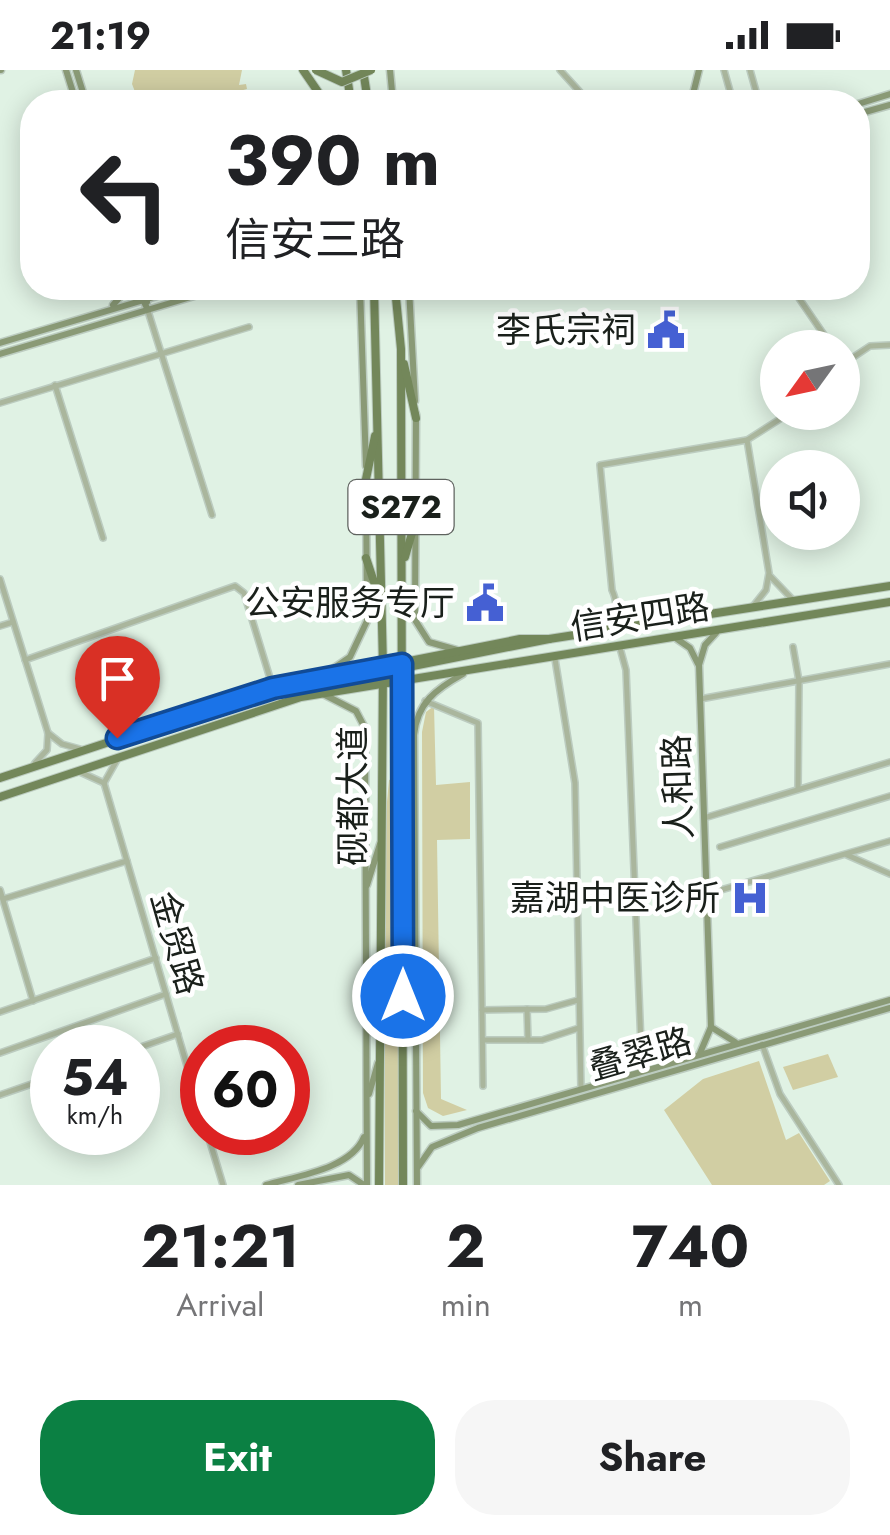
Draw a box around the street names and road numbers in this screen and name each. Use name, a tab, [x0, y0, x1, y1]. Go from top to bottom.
road number: S272	[348, 480, 454, 534]
street label: 信安四路	[567, 581, 713, 653]
street label: 砚都大道	[328, 726, 378, 866]
street label: 人和路	[651, 734, 705, 840]
street label: 金贸路	[138, 886, 216, 1000]
street label: 叠翠路	[583, 1015, 697, 1093]

